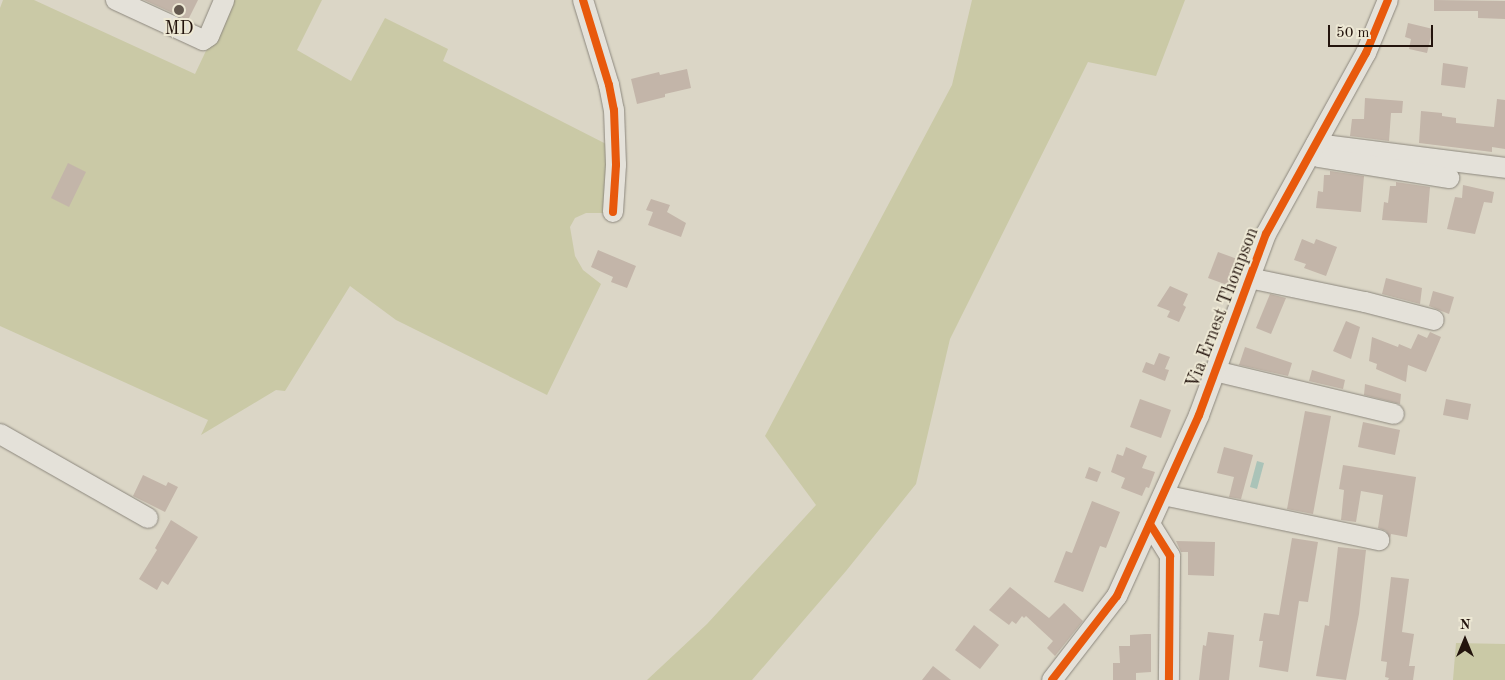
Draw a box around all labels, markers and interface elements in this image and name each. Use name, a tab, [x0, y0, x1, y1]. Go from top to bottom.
marker: MD	[173, 4, 185, 16]
scale bar	[1330, 15, 1435, 47]
place label: MD	[164, 18, 194, 40]
text: 50 m	[1336, 26, 1370, 41]
street label: Via Ernest Thompson	[1182, 225, 1264, 391]
north arrow	[1440, 615, 1490, 665]
text: N	[1460, 618, 1470, 632]

